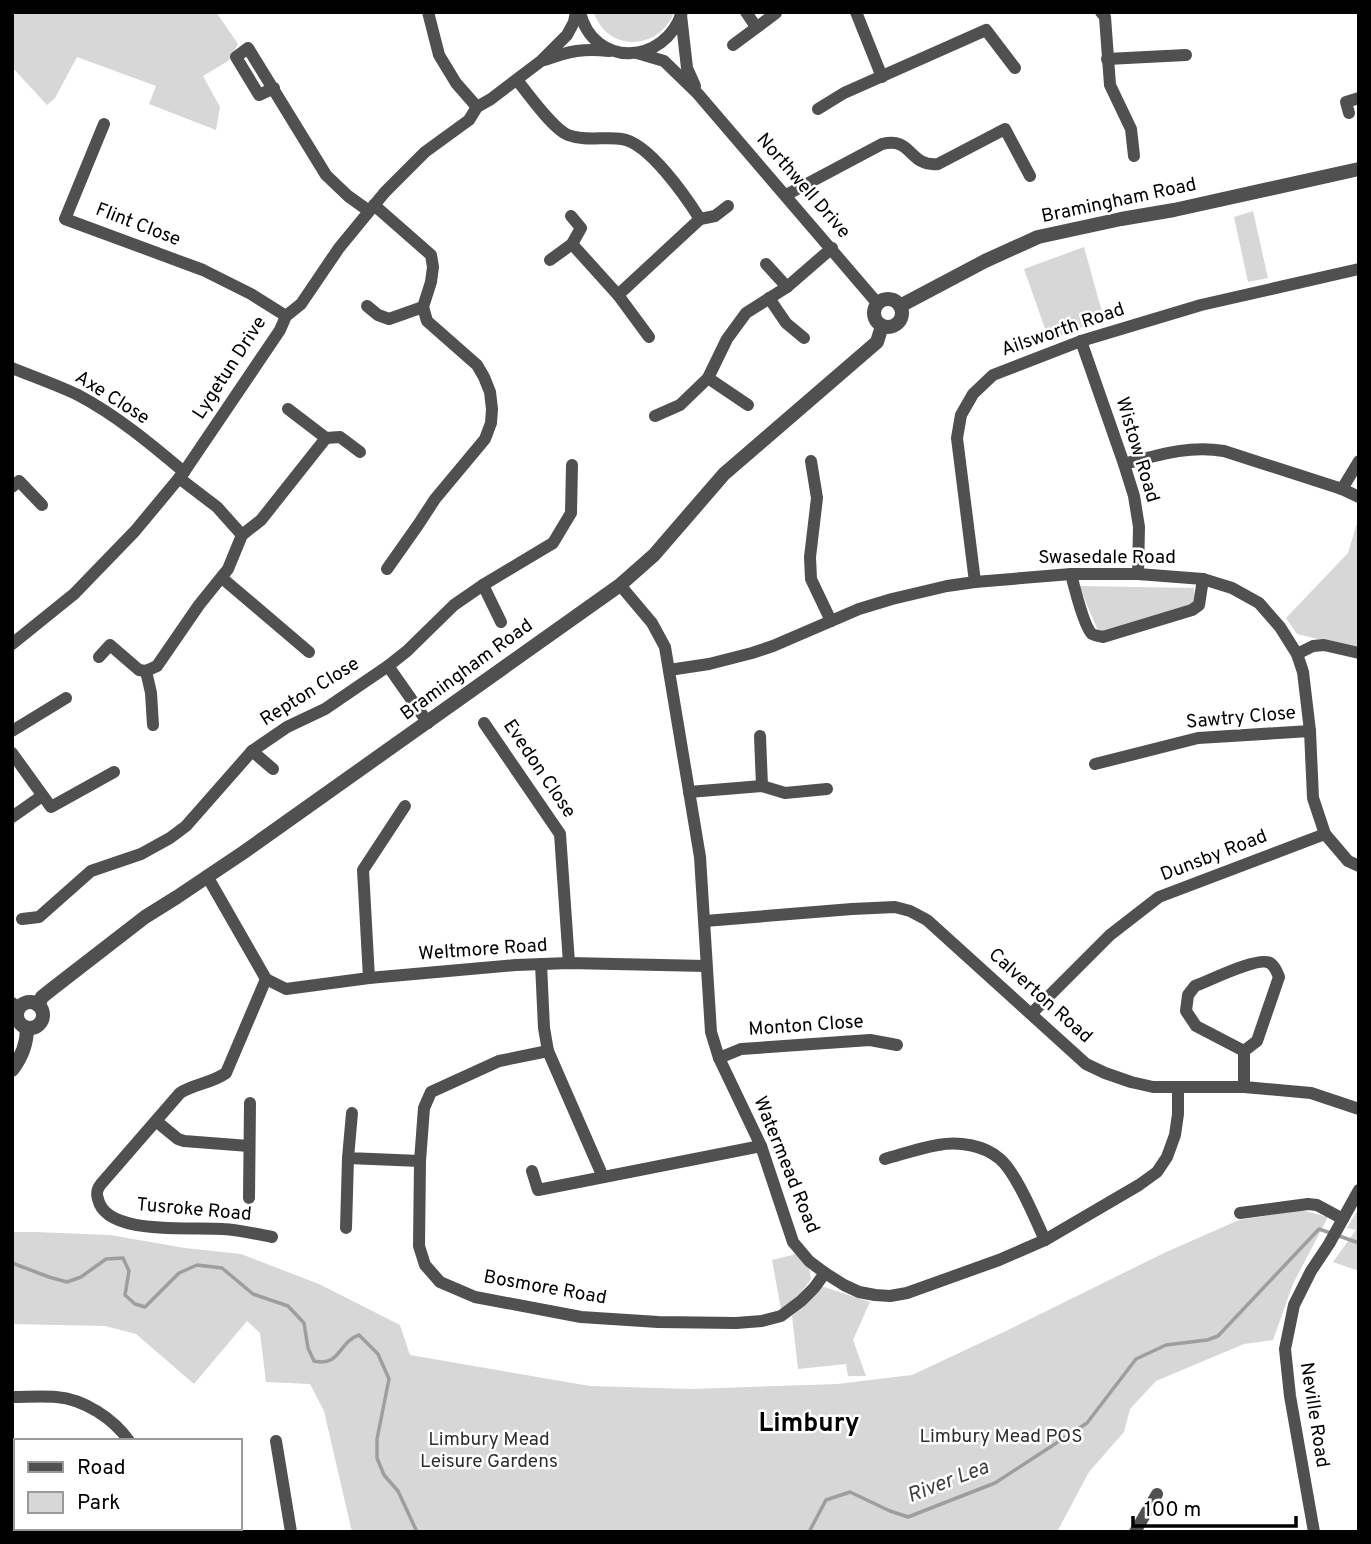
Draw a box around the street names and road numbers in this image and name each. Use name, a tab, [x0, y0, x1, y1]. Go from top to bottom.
street label: Northwell Drive	[751, 128, 855, 244]
street label: Bramingham Road	[1039, 173, 1199, 229]
street label: Flint Close	[92, 198, 184, 252]
street label: Ailsworth Road	[998, 298, 1128, 362]
street label: Lygetun Drive	[188, 312, 272, 424]
street label: Axe Close	[70, 366, 154, 430]
street label: Wistow Road	[1110, 394, 1164, 506]
street label: Swasedale Road	[1038, 546, 1176, 570]
street label: Bramingham Road	[396, 614, 538, 726]
street label: Repton Close	[256, 652, 364, 732]
street label: Sawtry Close	[1185, 701, 1297, 735]
street label: Evedon Close	[497, 715, 581, 823]
street label: Dunsby Road	[1157, 825, 1271, 887]
street label: Weltmore Road	[417, 934, 549, 966]
street label: Calverton Road	[983, 943, 1097, 1049]
street label: Monton Close	[748, 1010, 864, 1042]
street label: Watermead Road	[748, 1093, 824, 1237]
street label: Tusroke Road	[135, 1193, 253, 1227]
street label: Bosmore Road	[482, 1265, 608, 1311]
street label: Neville Road	[1294, 1361, 1334, 1469]

